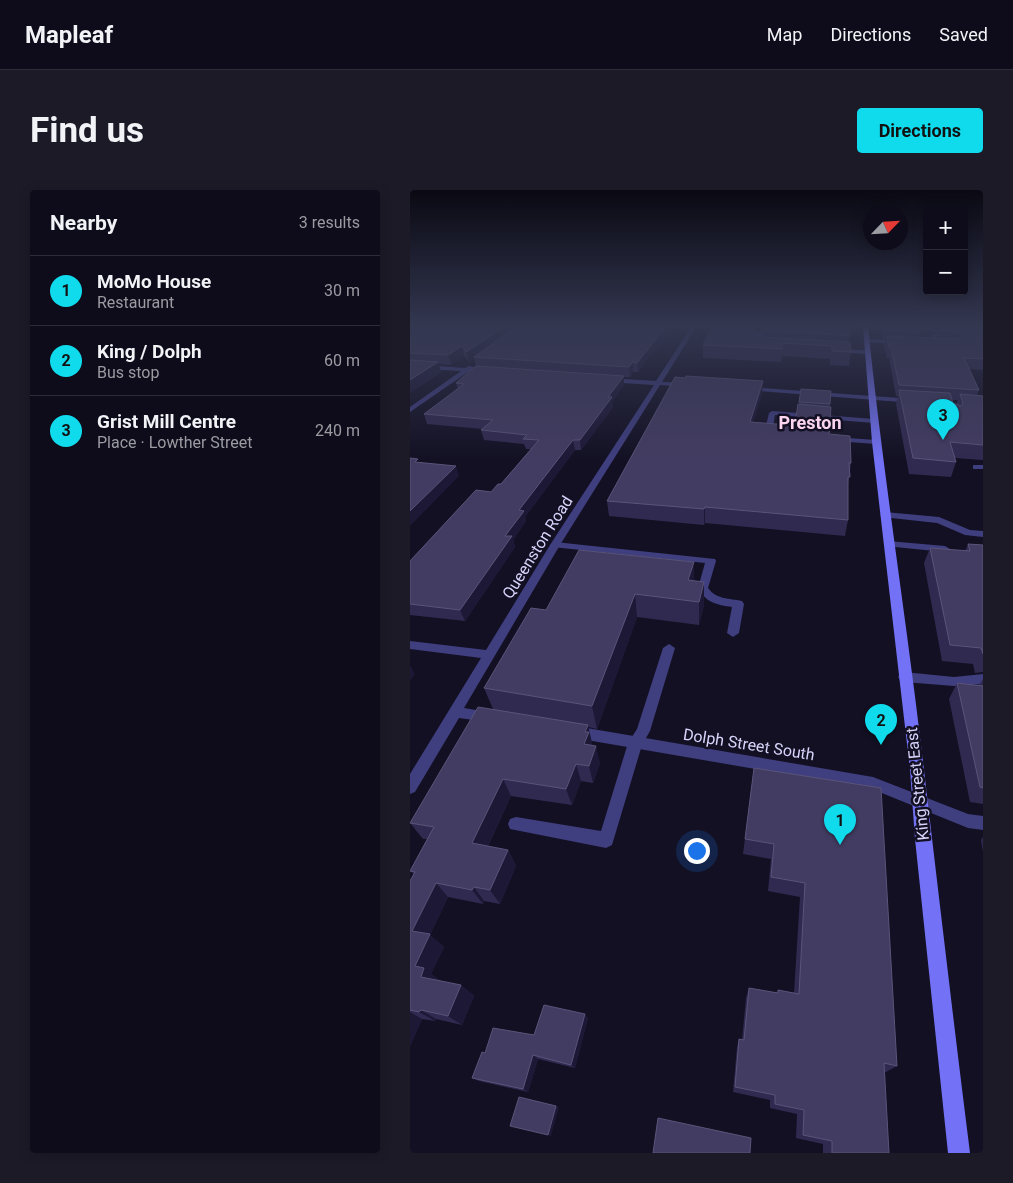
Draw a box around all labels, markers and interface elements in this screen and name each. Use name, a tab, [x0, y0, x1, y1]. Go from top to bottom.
text: Mapleaf	[25, 21, 113, 49]
text: Map	[767, 24, 802, 45]
text: Directions	[830, 24, 911, 45]
text: Saved	[939, 24, 988, 45]
button: Directions	[857, 108, 983, 153]
text: Find us	[30, 110, 144, 151]
north arrow	[863, 205, 908, 250]
map controls	[923, 205, 968, 295]
button: +	[923, 205, 968, 250]
text: Nearby	[50, 211, 117, 235]
text: 3 results	[299, 213, 360, 232]
button: −	[923, 250, 968, 295]
text: MoMo House	[97, 270, 211, 293]
text: 1	[61, 281, 71, 300]
text: 30 m	[324, 281, 360, 300]
text: Restaurant	[97, 293, 174, 312]
text: King / Dolph	[97, 340, 202, 363]
text: 2	[61, 351, 71, 370]
text: 60 m	[324, 351, 360, 370]
text: Bus stop	[97, 363, 159, 382]
pin: 3	[927, 399, 959, 440]
text: Grist Mill Centre	[97, 410, 236, 433]
district label: Preston	[778, 412, 842, 433]
text: 3	[61, 421, 71, 440]
text: 240 m	[315, 421, 360, 440]
text: Place · Lowther Street	[97, 433, 253, 452]
street label: Queenston Road	[498, 492, 577, 602]
pin: 2	[865, 704, 897, 745]
street label: Dolph Street South	[682, 725, 816, 764]
street label: King Street East	[902, 727, 933, 841]
pin: 1	[824, 804, 856, 845]
your location	[684, 838, 710, 864]

